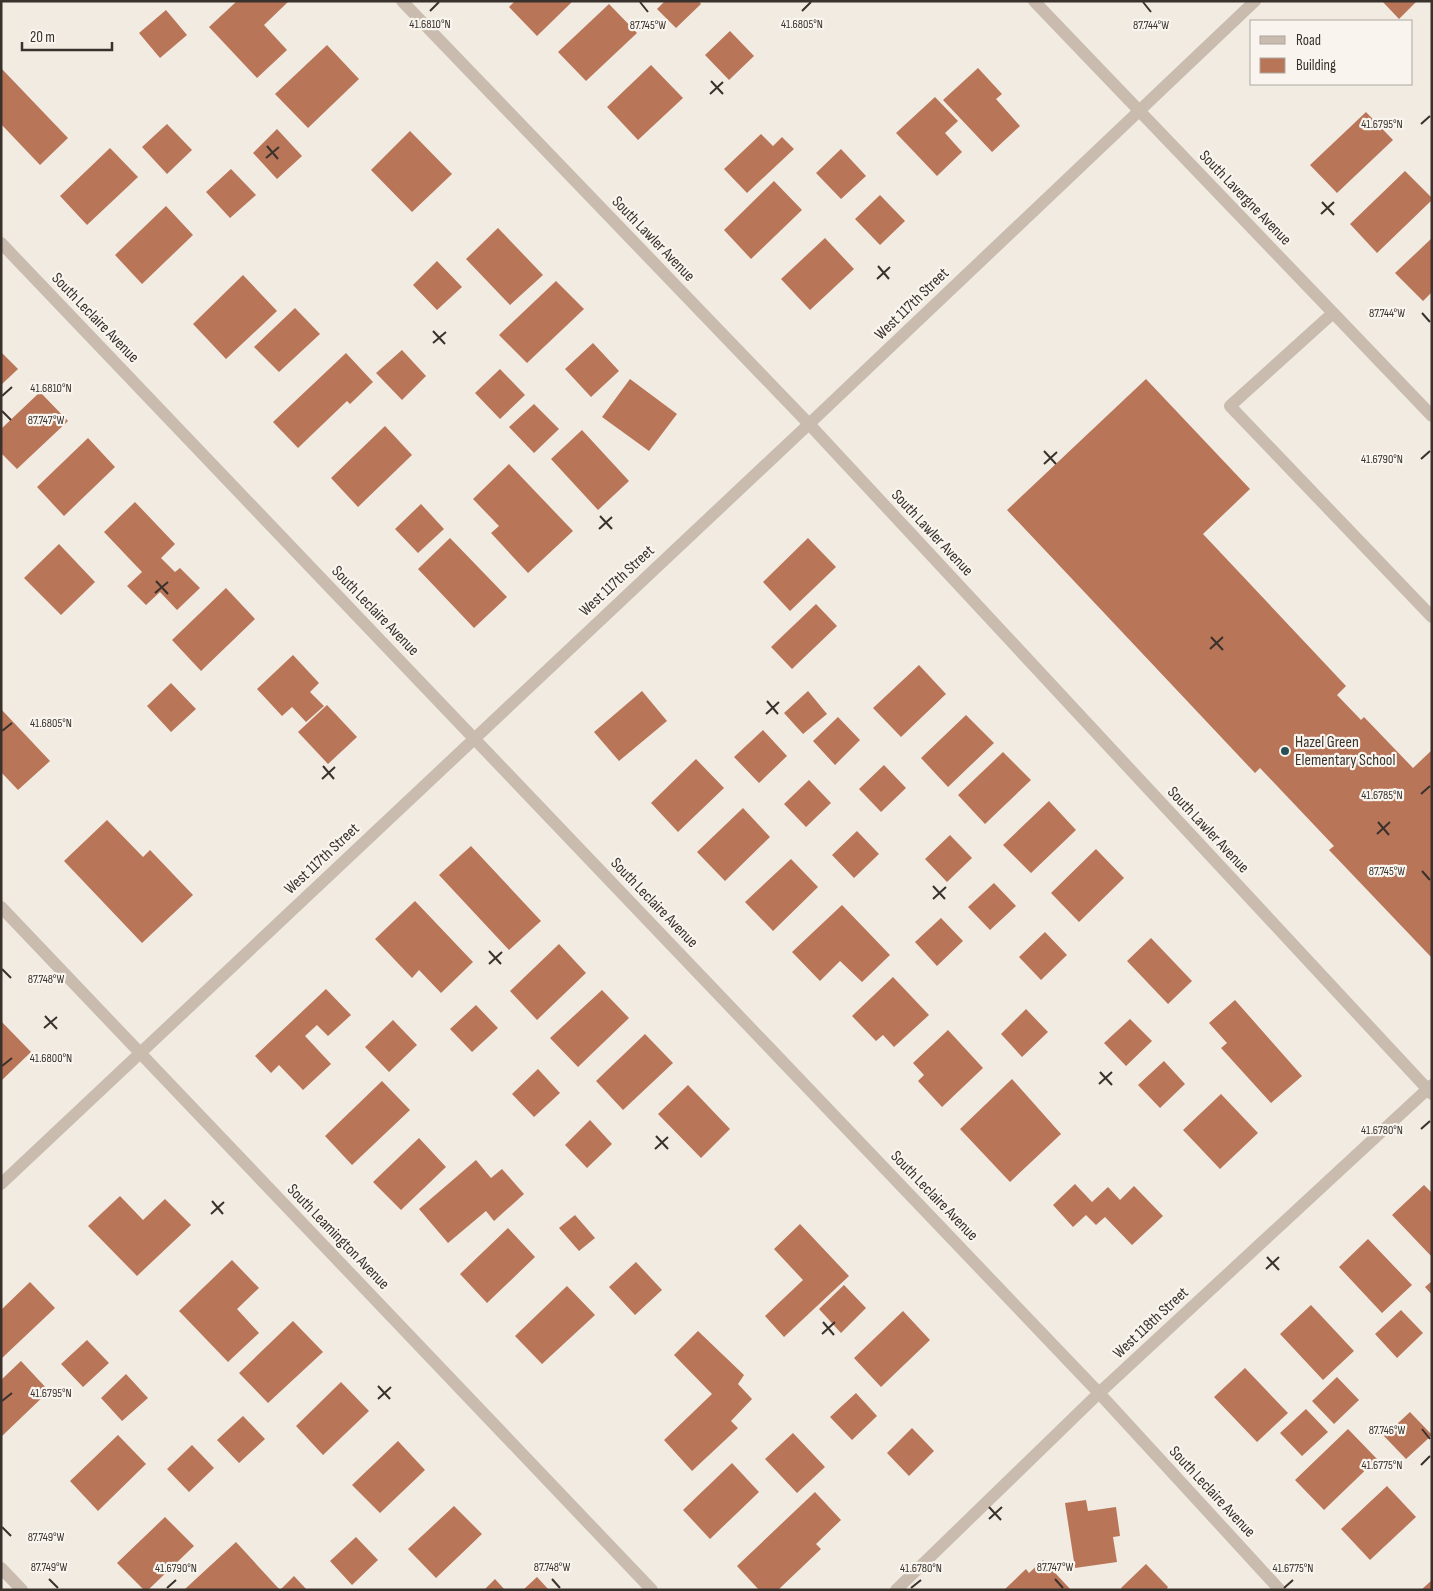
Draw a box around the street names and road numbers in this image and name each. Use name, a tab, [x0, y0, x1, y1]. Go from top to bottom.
street label: South Lavergne Avenue	[1195, 147, 1295, 249]
street label: South Lawler Avenue	[608, 192, 698, 286]
street label: West 117th Street	[871, 264, 953, 344]
street label: South Leclaire Avenue	[47, 269, 143, 367]
street label: South Lawler Avenue	[887, 486, 977, 580]
street label: West 117th Street	[576, 541, 658, 621]
street label: South Leclaire Avenue	[327, 562, 423, 660]
street label: South Lawler Avenue	[1163, 783, 1253, 877]
street label: West 117th Street	[281, 819, 363, 899]
street label: South Leclaire Avenue	[606, 854, 702, 952]
street label: South Leclaire Avenue	[886, 1147, 982, 1245]
street label: South Leamington Avenue	[283, 1180, 393, 1294]
street label: West 118th Street	[1109, 1283, 1193, 1363]
street label: South Leclaire Avenue	[1165, 1443, 1259, 1541]

